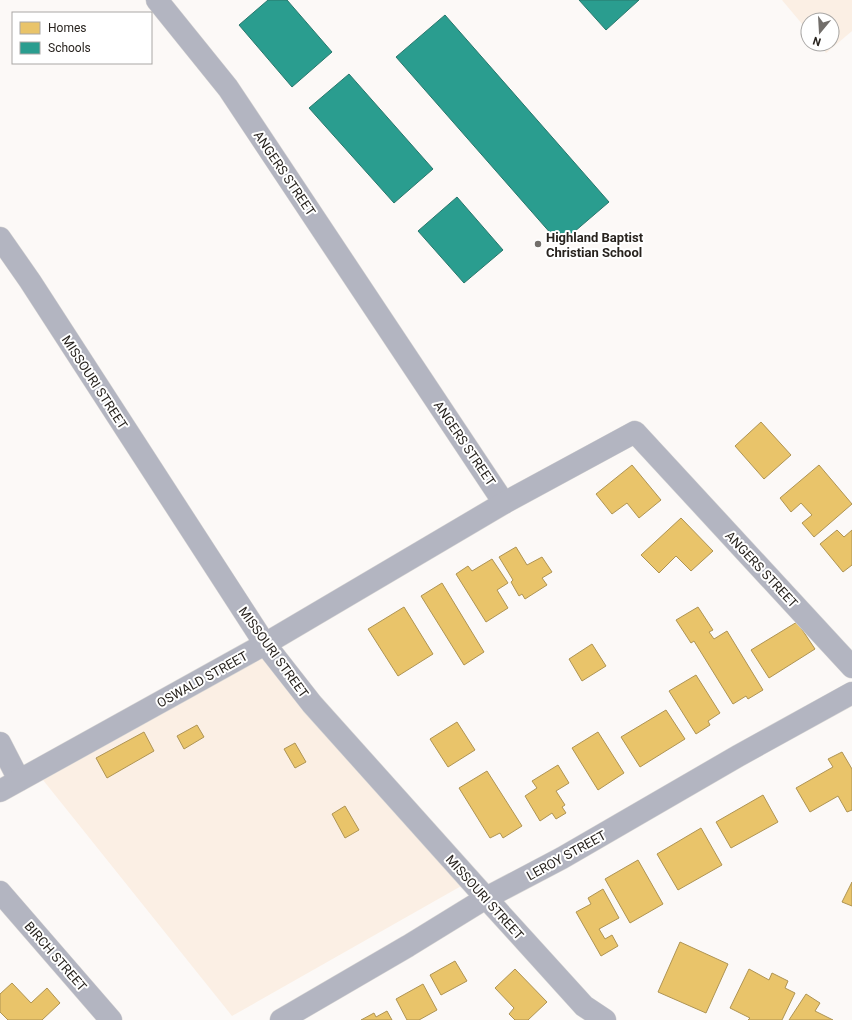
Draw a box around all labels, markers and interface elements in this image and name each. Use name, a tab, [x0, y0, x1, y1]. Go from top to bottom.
legend	[12, 12, 152, 64]
north arrow	[800, 12, 840, 52]
text: Homes	[48, 21, 86, 35]
text: N	[811, 34, 823, 48]
text: Schools	[48, 41, 91, 55]
street label: ANGERS STREET	[251, 128, 319, 219]
place label: Highland Baptist Christian School	[546, 230, 644, 260]
marker: Highland Baptist Christian School	[533, 239, 543, 249]
street label: MISSOURI STREET	[59, 333, 131, 432]
street label: ANGERS STREET	[431, 398, 499, 489]
street label: ANGERS STREET	[722, 528, 801, 611]
street label: MISSOURI STREET	[236, 604, 312, 701]
street label: OSWALD STREET	[154, 648, 250, 711]
street label: LEROY STREET	[524, 827, 609, 883]
street label: MISSOURI STREET	[443, 852, 527, 943]
street label: BIRCH STREET	[22, 919, 90, 994]

